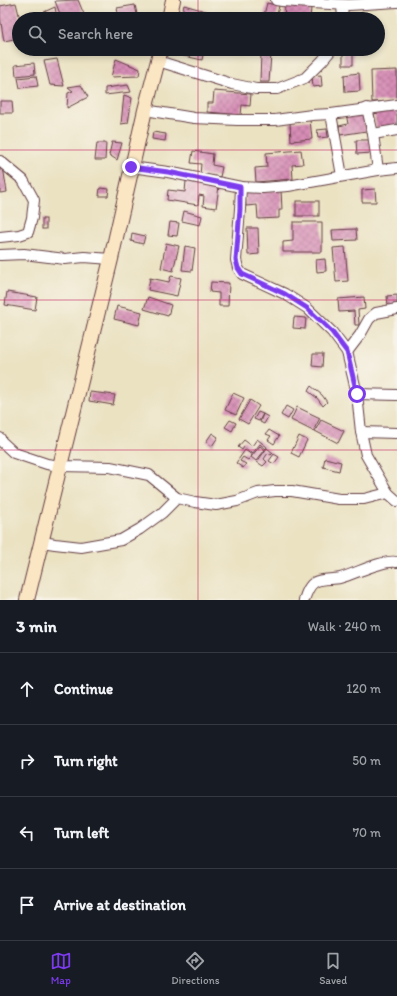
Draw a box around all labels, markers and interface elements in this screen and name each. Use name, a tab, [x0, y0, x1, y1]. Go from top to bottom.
search box	[12, 12, 385, 56]
icon: search	[26, 23, 48, 45]
text: Search here	[58, 25, 133, 43]
route end	[122, 158, 140, 176]
route start	[348, 385, 366, 403]
text: 3 min	[16, 616, 57, 636]
text: Walk · 240 m	[308, 619, 381, 634]
icon: ahead	[16, 678, 38, 700]
text: Continue	[54, 680, 113, 698]
text: 120 m	[346, 681, 381, 696]
icon: right	[16, 750, 38, 772]
text: Turn right	[54, 752, 118, 770]
text: 50 m	[352, 753, 381, 768]
icon: left	[16, 822, 38, 844]
text: Turn left	[54, 824, 109, 842]
text: 70 m	[353, 825, 381, 840]
icon: arrive	[16, 894, 38, 916]
text: Arrive at destination	[54, 896, 186, 914]
tab: Map	[50, 950, 72, 987]
tab: Directions	[171, 950, 220, 987]
tab: Saved	[319, 950, 347, 987]

